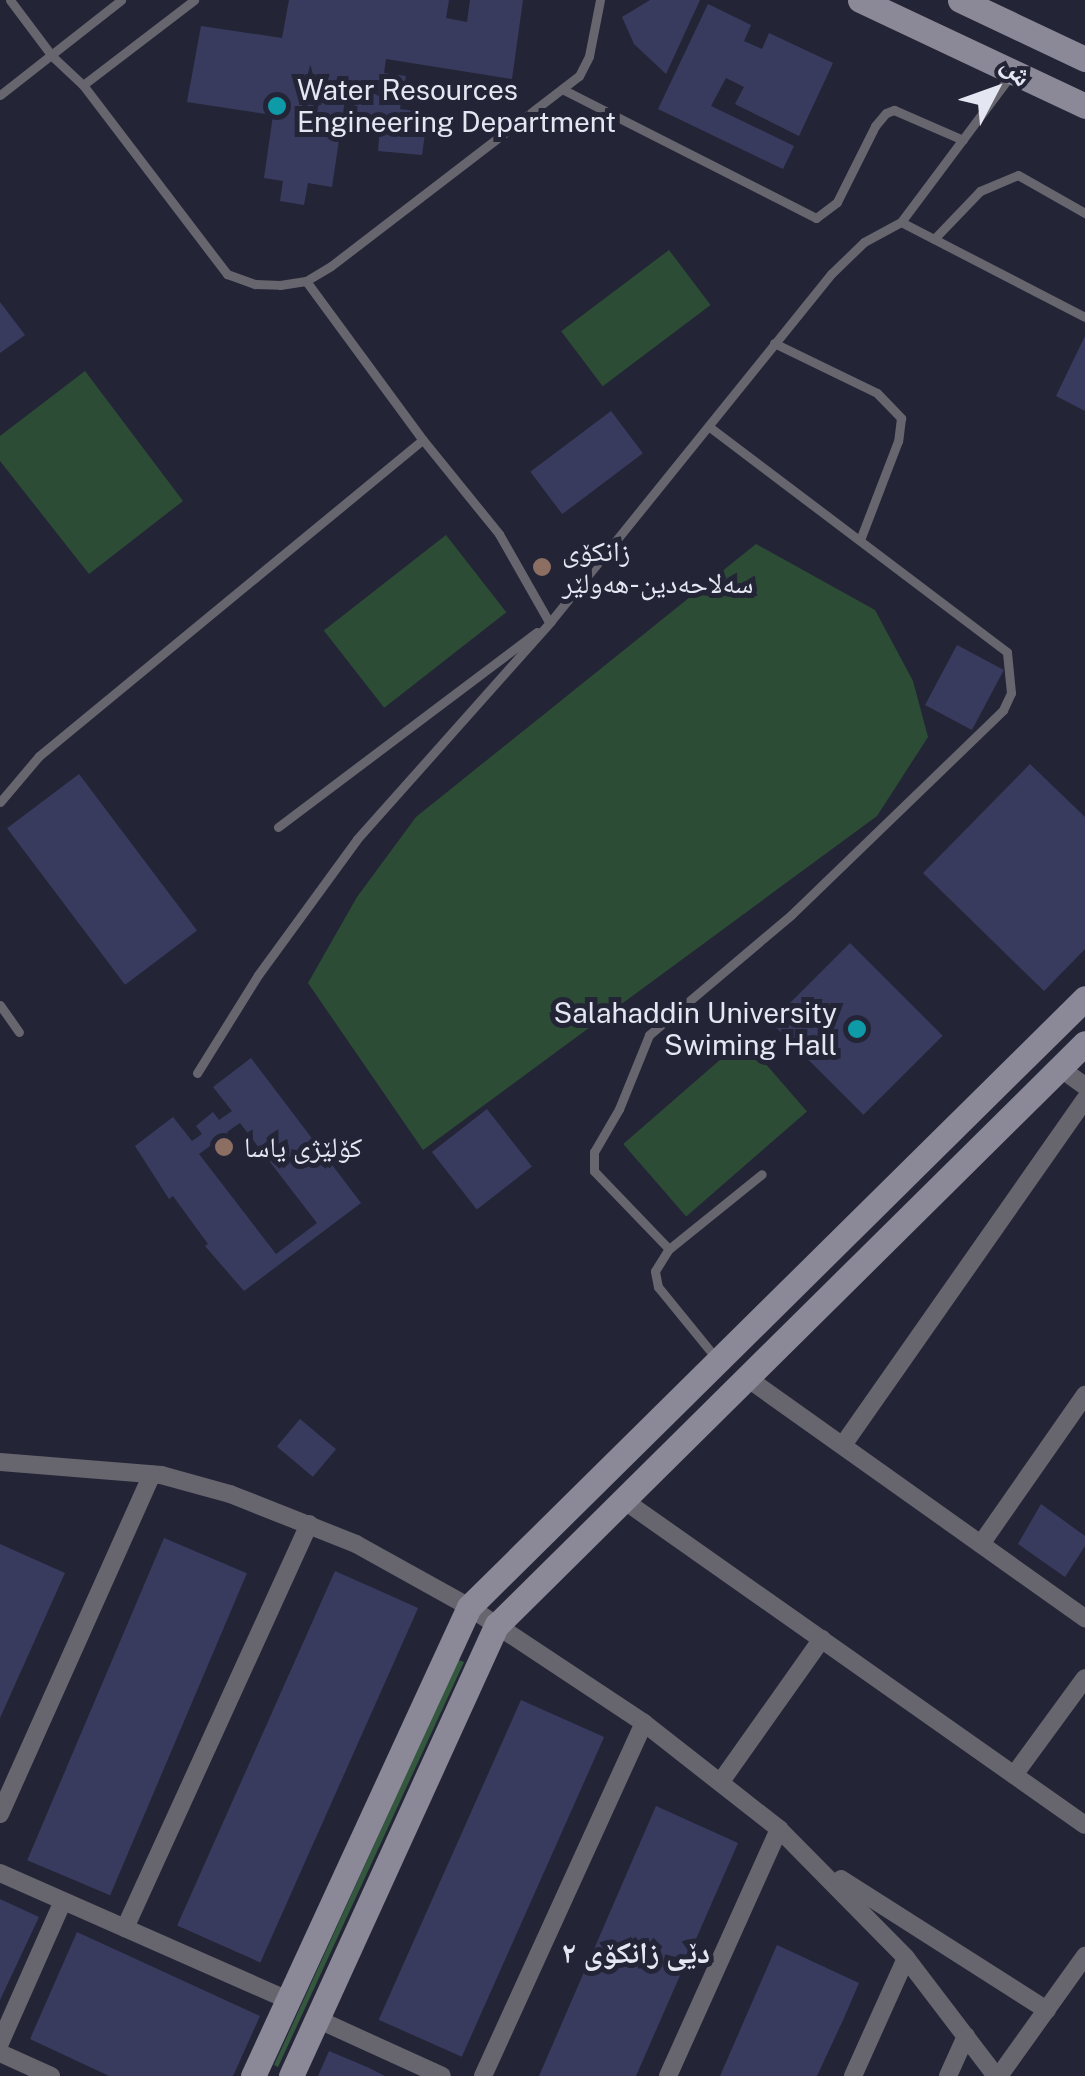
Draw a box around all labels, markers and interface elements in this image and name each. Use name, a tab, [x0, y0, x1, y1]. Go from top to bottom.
north arrow	[945, 40, 1045, 140]
text: ش	[996, 48, 1040, 92]
place label: Water Resources Engineering Department	[297, 73, 616, 139]
marker: Water Resources Engineering Department	[266, 95, 288, 117]
place label: زانکۆی سەلاحەدین-هەولێر	[562, 534, 754, 600]
marker: زانکۆی سەلاحەدین-هەولێر	[531, 556, 553, 578]
place label: Salahaddin University Swiming Hall	[554, 996, 837, 1062]
marker: Salahaddin University Swiming Hall	[846, 1018, 868, 1040]
place label: کۆلێژی یاسا	[244, 1130, 362, 1164]
marker: کۆلێژی یاسا	[213, 1136, 235, 1158]
district label: دێی زانکۆی ٢	[562, 1934, 710, 1970]

